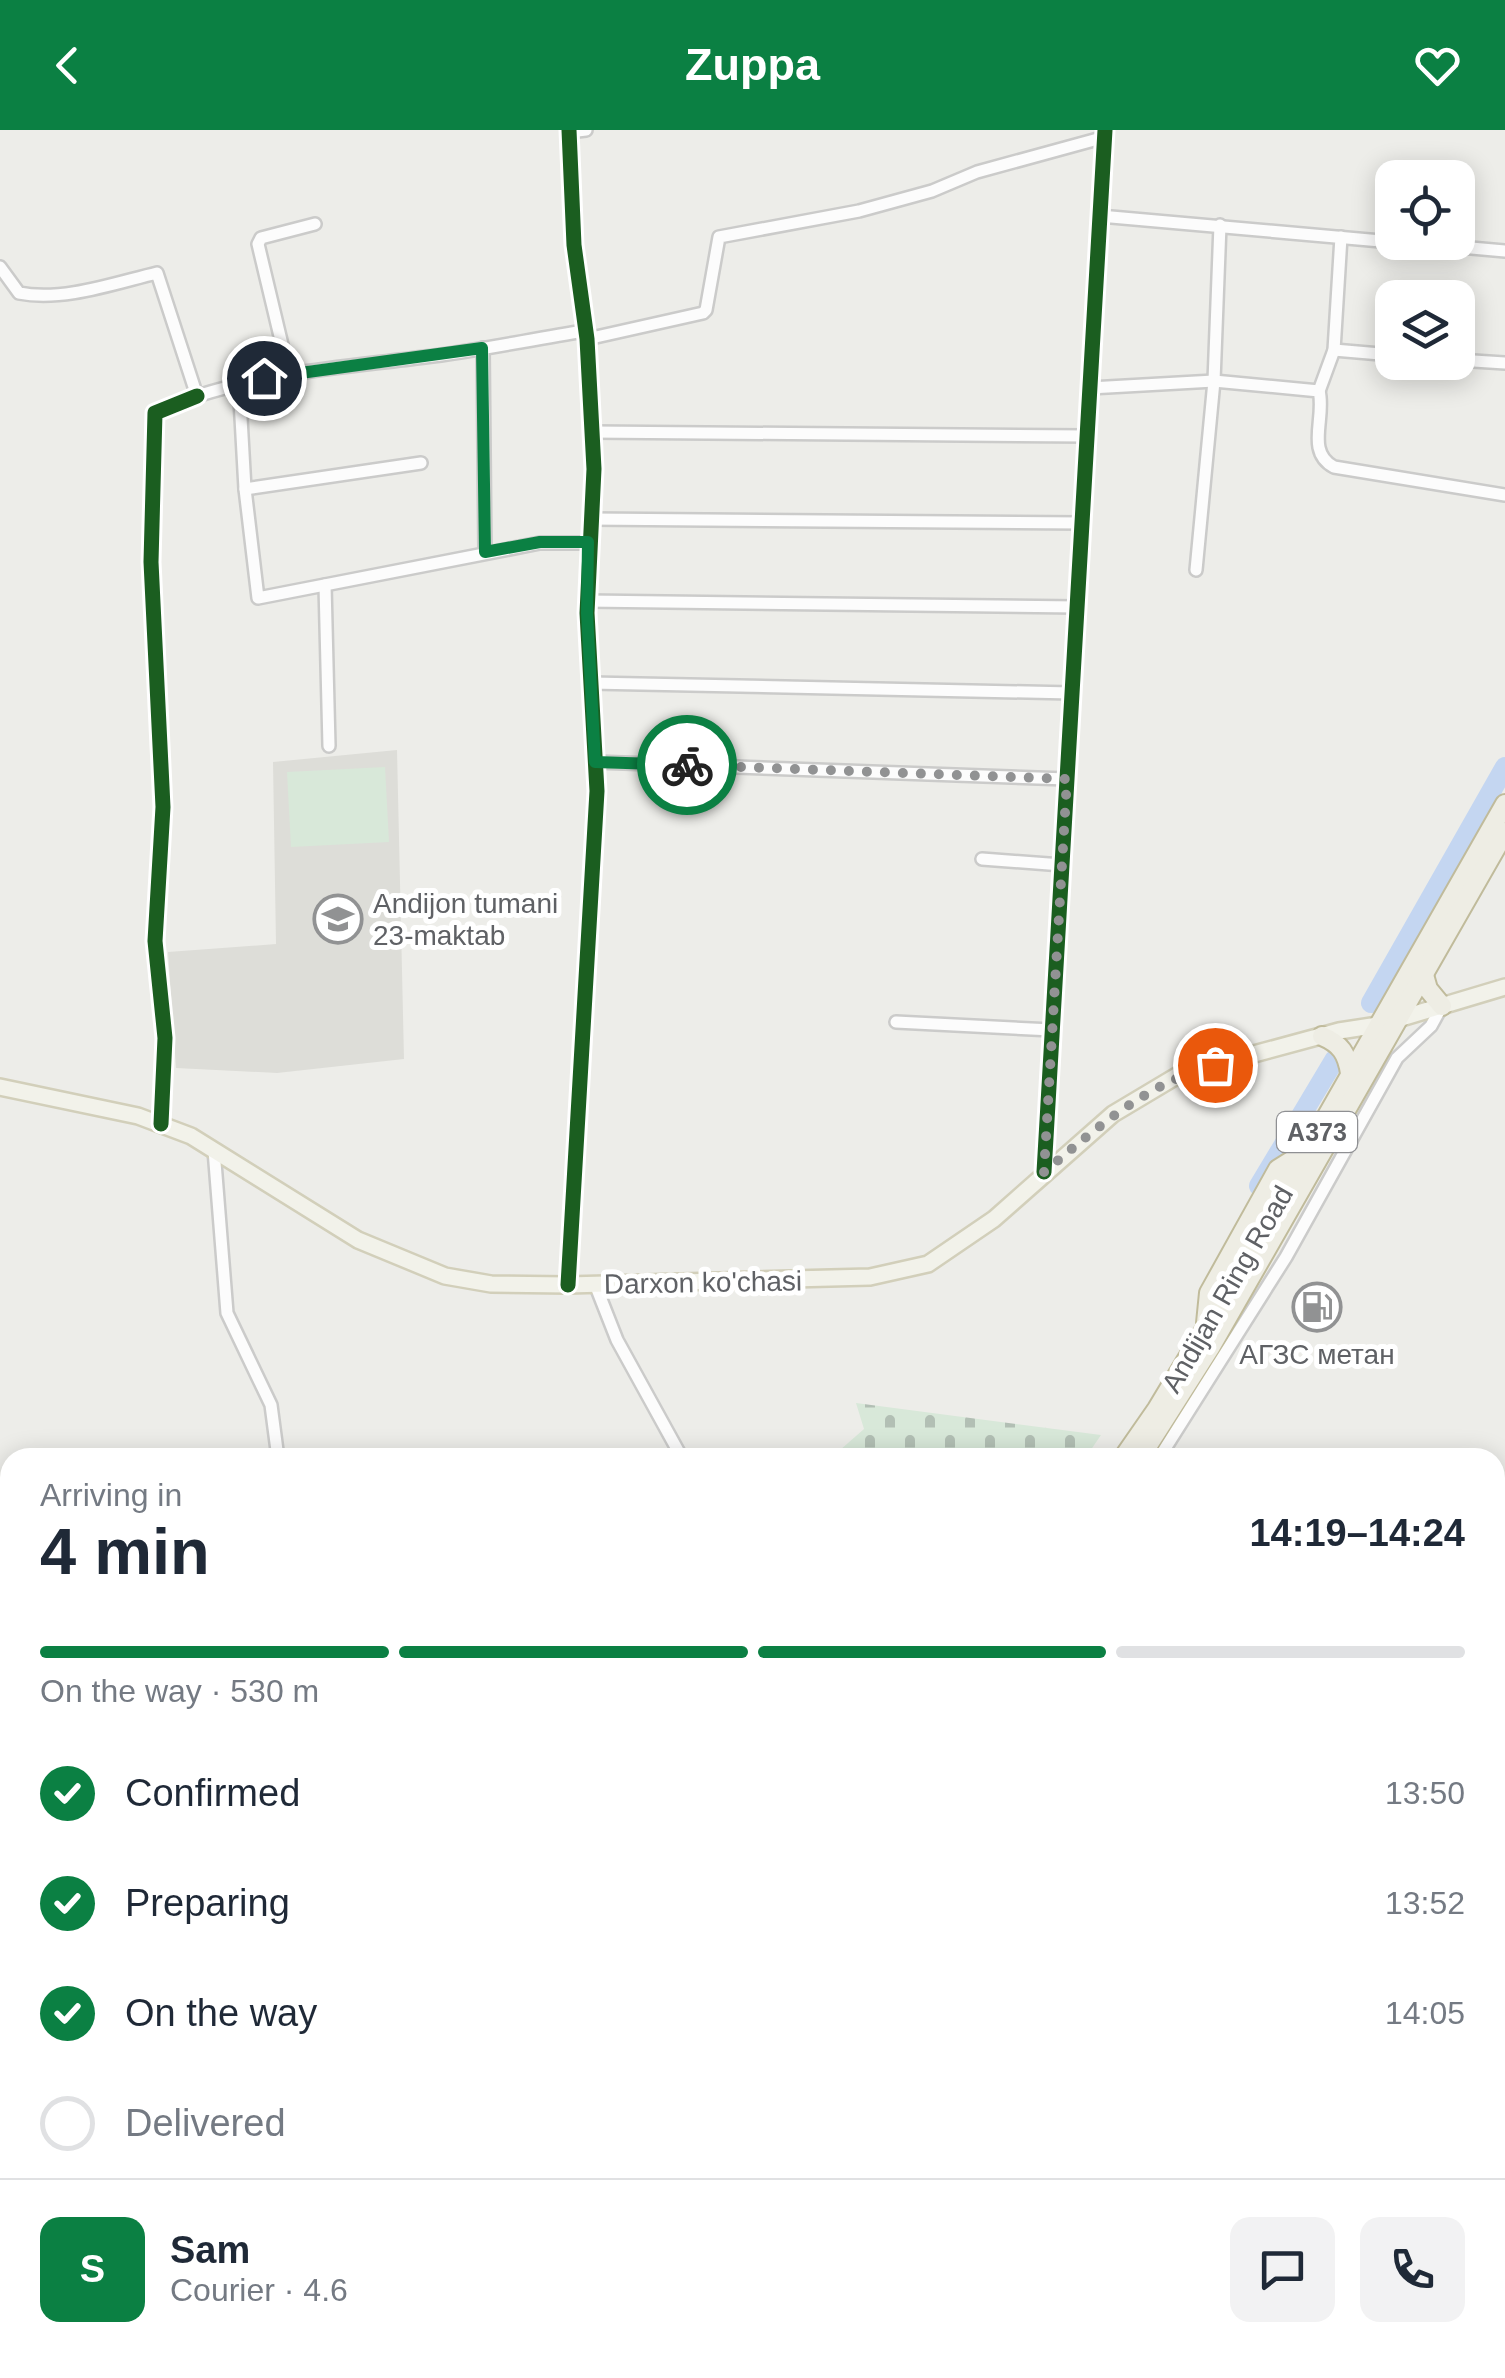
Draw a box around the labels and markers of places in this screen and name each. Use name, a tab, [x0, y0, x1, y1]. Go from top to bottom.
pin	[222, 336, 307, 421]
place label: Andijon tumani 23-maktab	[373, 888, 558, 951]
school or university icon: Andijon tumani 23-maktab	[312, 893, 364, 945]
pin	[1173, 1023, 1258, 1108]
fuel station icon: АГЗС метан	[1291, 1281, 1343, 1333]
place label: АГЗС метан	[1239, 1339, 1395, 1370]

